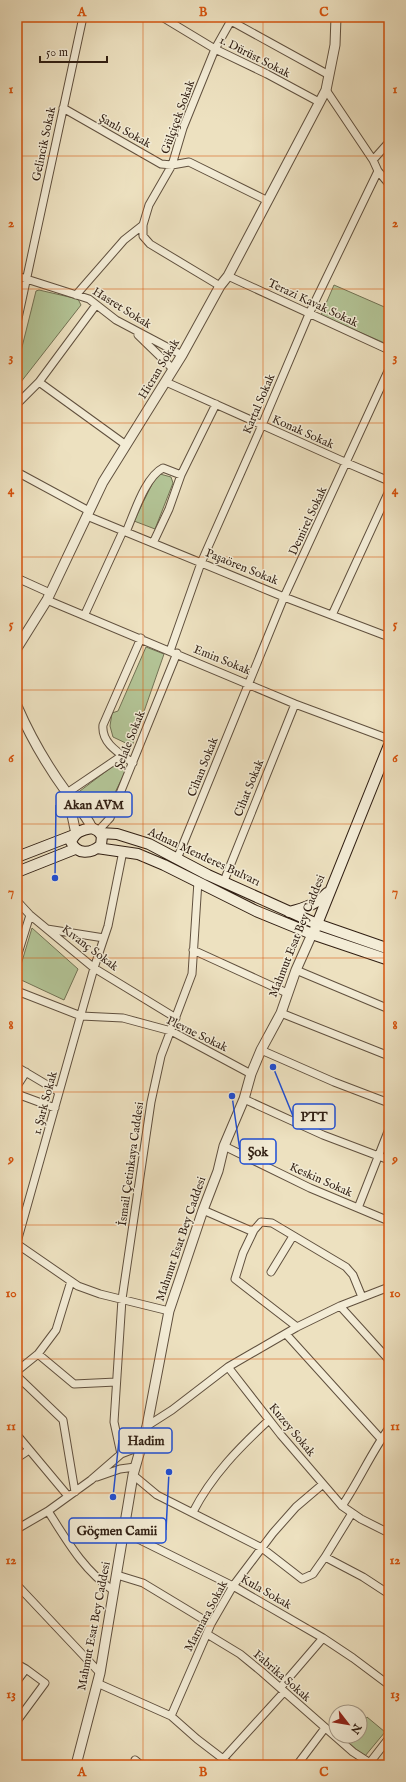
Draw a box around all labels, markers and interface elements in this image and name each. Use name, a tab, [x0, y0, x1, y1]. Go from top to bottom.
text: A	[77, 4, 88, 21]
text: B	[199, 4, 208, 21]
text: C	[319, 4, 329, 21]
street label: 1. Dürüst Sokak	[217, 33, 294, 82]
scale bar	[40, 38, 107, 64]
text: 50 m	[46, 45, 68, 60]
street label: Gülçiçek Sokak	[158, 77, 199, 156]
text: 1	[9, 81, 14, 98]
text: 1	[393, 81, 398, 98]
street label: Gelincik Sokak	[29, 105, 59, 183]
street label: Şanlı Sokak	[96, 111, 154, 152]
text: 2	[8, 215, 14, 232]
text: 2	[392, 215, 398, 232]
street label: Terazi Kavak Sokak	[265, 275, 361, 331]
street label: Hasret Sokak	[90, 284, 155, 332]
street label: Hicran Sokak	[135, 336, 183, 402]
text: 3	[9, 349, 14, 366]
text: 3	[393, 349, 398, 366]
street label: Kartal Sokak	[240, 371, 279, 436]
street label: Konak Sokak	[270, 412, 337, 453]
text: 4	[8, 482, 15, 499]
text: 4	[392, 482, 399, 499]
street label: Demirel Sokak	[286, 484, 331, 558]
street label: Paşaören Sokak	[203, 546, 281, 589]
text: 5	[9, 616, 14, 633]
text: 5	[393, 616, 398, 633]
street label: Emin Sokak	[191, 642, 253, 678]
street label: Şelale Sokak	[111, 708, 149, 772]
street label: Cihan Sokak	[184, 734, 222, 799]
text: 6	[8, 750, 14, 767]
text: 6	[392, 750, 398, 767]
street label: Cihat Sokak	[231, 757, 268, 819]
callout: Akan AVM	[56, 792, 132, 817]
text: Akan AVM	[63, 797, 125, 814]
street label: Adnan Menderes Bulvarı	[145, 824, 263, 890]
street label: Mahmut Esat Bey Caddesi	[266, 872, 328, 1000]
text: 7	[8, 884, 14, 901]
text: 7	[392, 884, 398, 901]
street label: Kıvanç Sokak	[59, 922, 122, 975]
street label: Plevne Sokak	[164, 1013, 231, 1055]
text: 8	[8, 1017, 14, 1034]
text: 8	[392, 1017, 398, 1034]
street label: 1. Şark Sokak	[29, 1069, 61, 1136]
street label: İsmail Çetinkaya Caddesi	[114, 1101, 147, 1227]
callout: PTT	[293, 1104, 335, 1129]
text: PTT	[301, 1109, 328, 1126]
callout: Şok	[240, 1139, 276, 1164]
text: Şok	[248, 1144, 269, 1161]
text: 9	[7, 1151, 14, 1168]
text: 9	[391, 1151, 398, 1168]
street label: Keskin Sokak	[287, 1159, 355, 1201]
street label: Mahmut Esat Bey Caddesi	[153, 1175, 209, 1303]
text: 10	[5, 1285, 17, 1302]
text: 10	[389, 1285, 401, 1302]
street label: Kuzey Sokak	[265, 1400, 319, 1460]
text: 11	[6, 1418, 16, 1435]
text: 11	[390, 1418, 400, 1435]
callout: Hadim	[119, 1428, 172, 1453]
text: Hadim	[127, 1433, 165, 1450]
callout: Göçmen Camii	[69, 1518, 166, 1543]
text: Göçmen Camii	[77, 1523, 158, 1540]
text: 12	[6, 1552, 16, 1569]
text: 12	[390, 1552, 400, 1569]
street label: Mahmut Esat Bey Caddesi	[74, 1560, 114, 1692]
street label: Kula Sokak	[238, 1571, 295, 1613]
street label: Marmara Sokak	[181, 1577, 231, 1654]
street label: Fabrika Sokak	[250, 1647, 314, 1705]
text: 13	[6, 1686, 16, 1703]
text: 13	[390, 1686, 400, 1703]
north arrow	[328, 1704, 368, 1744]
text: N	[347, 1720, 365, 1737]
text: A	[77, 1764, 88, 1781]
text: B	[199, 1764, 208, 1781]
text: C	[319, 1764, 329, 1781]

